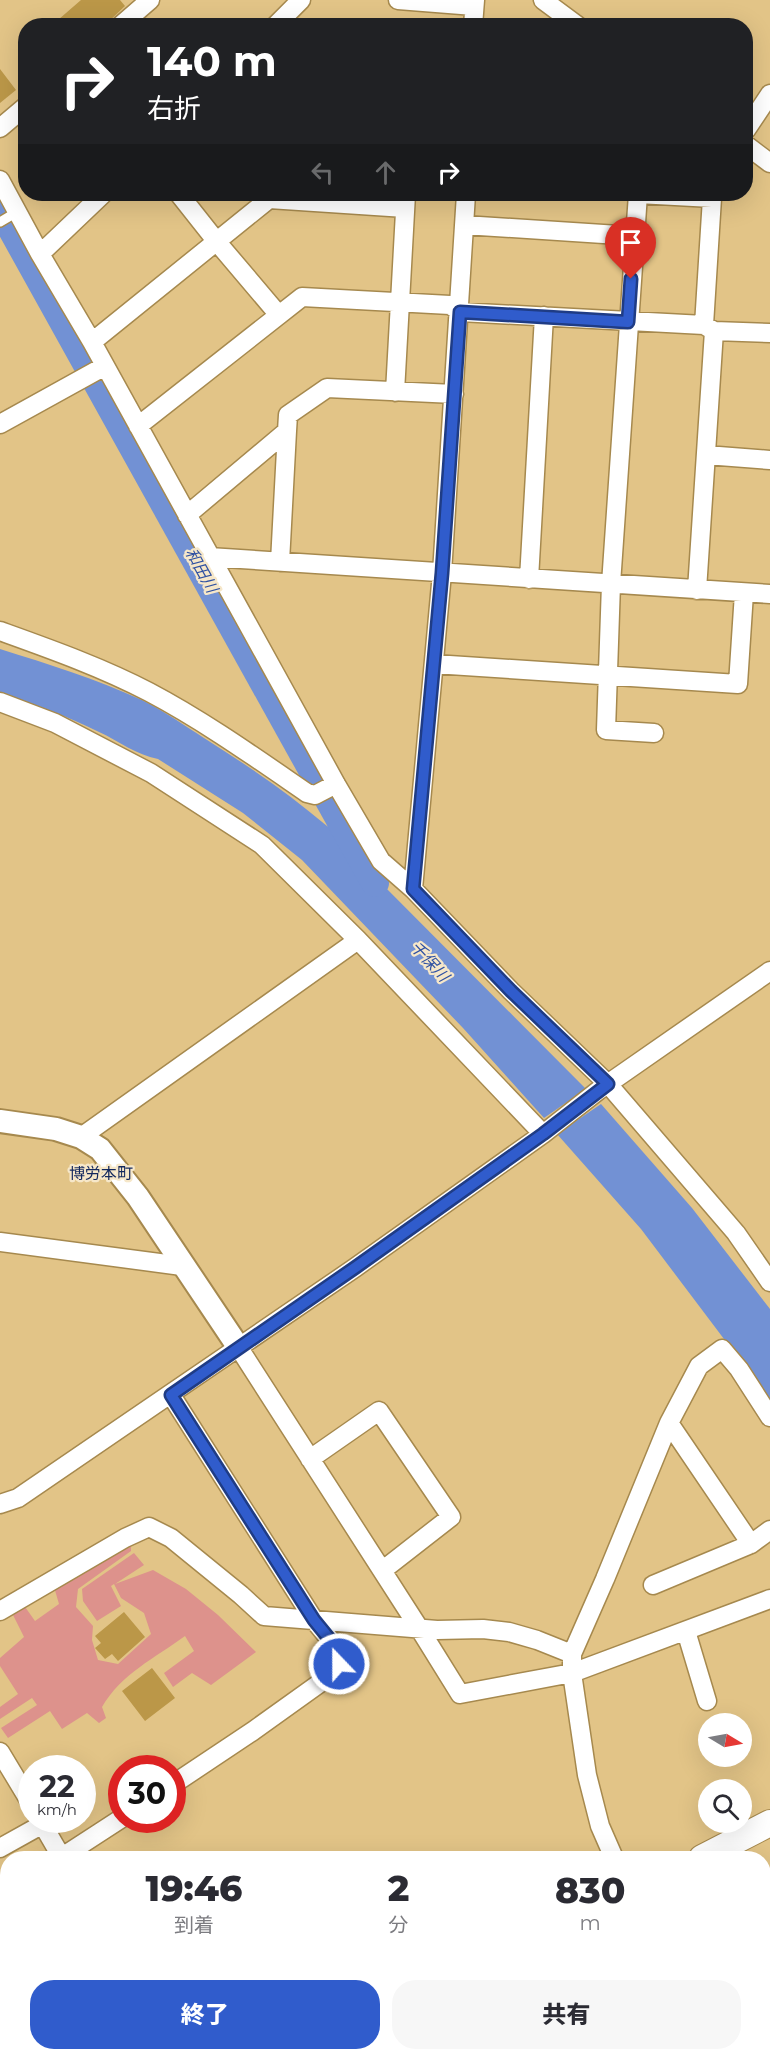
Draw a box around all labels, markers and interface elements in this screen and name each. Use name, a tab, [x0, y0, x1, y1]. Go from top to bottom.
text: 140 m	[147, 35, 277, 87]
icon: right	[48, 42, 126, 120]
text: 右折	[147, 92, 201, 125]
icon: left	[306, 156, 339, 189]
icon: ahead	[369, 156, 402, 189]
icon: right	[432, 156, 465, 189]
pin	[605, 217, 656, 279]
icon: arrive	[614, 226, 647, 259]
water label: 和田川	[182, 545, 222, 598]
water label: 千保川	[406, 937, 454, 987]
district label: 博労本町	[69, 1164, 133, 1183]
position arrow	[307, 1632, 371, 1696]
north arrow	[698, 1713, 752, 1767]
map controls	[698, 1713, 752, 1833]
speed limit sign: 30	[108, 1755, 186, 1833]
text: 22	[39, 1768, 75, 1805]
button: search	[698, 1779, 752, 1833]
text: km/h	[37, 1800, 77, 1819]
text: 19:46	[146, 1866, 242, 1910]
text: 2	[388, 1866, 409, 1910]
text: 830	[555, 1868, 625, 1912]
text: m	[580, 1911, 601, 1935]
text: 到着	[174, 1913, 214, 1937]
text: 分	[389, 1913, 409, 1937]
button: 終了	[30, 1980, 380, 2049]
button: 共有	[392, 1980, 741, 2049]

